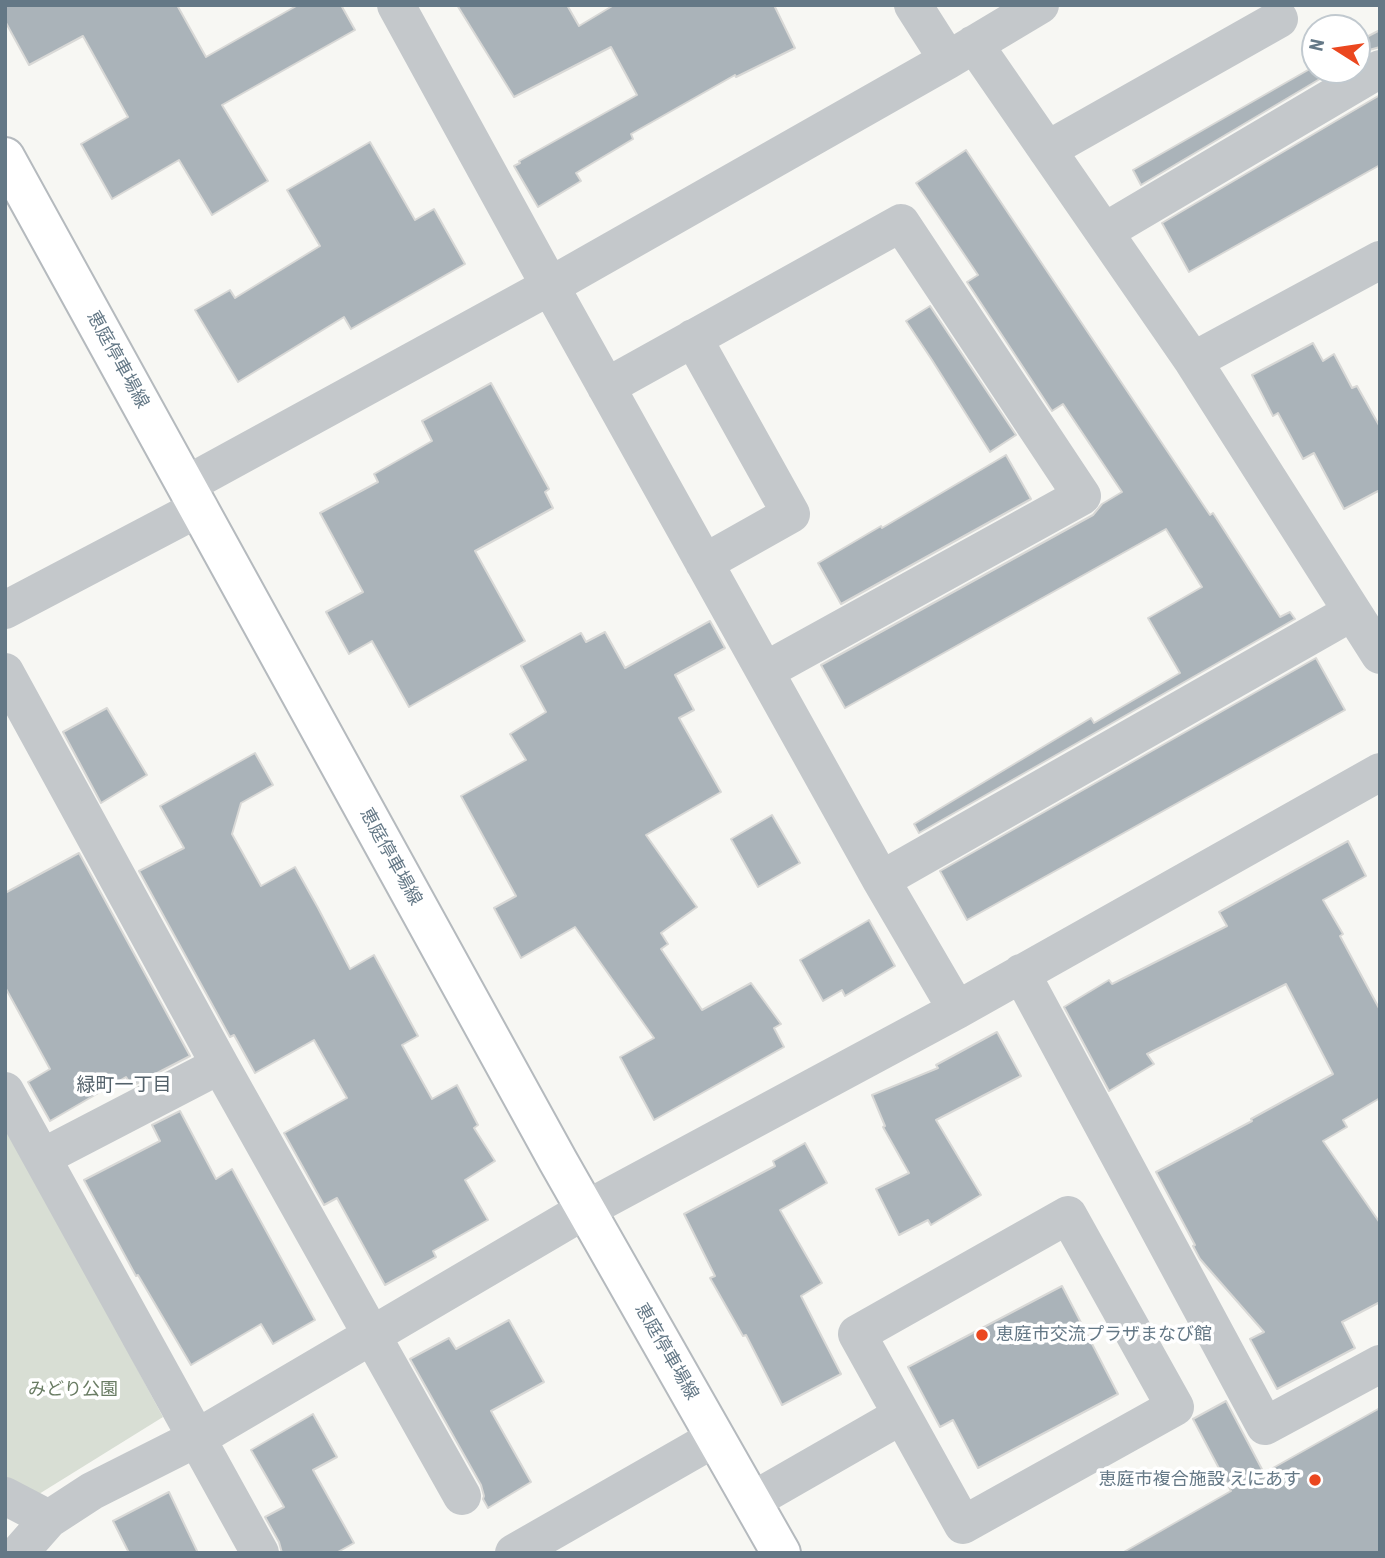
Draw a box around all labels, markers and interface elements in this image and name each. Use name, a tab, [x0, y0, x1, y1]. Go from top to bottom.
north arrow	[1301, 14, 1371, 84]
text: N	[1304, 37, 1329, 53]
street label: 恵庭停車場線	[81, 308, 153, 412]
street label: 恵庭停車場線	[354, 805, 426, 909]
district label: 緑町一丁目	[77, 1075, 171, 1097]
street label: 恵庭停車場線	[630, 1300, 702, 1404]
place label: 恵庭市交流プラザまなび館	[996, 1324, 1212, 1346]
marker: 恵庭市交流プラザまなび館	[974, 1327, 990, 1343]
park label: みどり公園	[28, 1379, 118, 1401]
place label: 恵庭市複合施設 えにあす	[1099, 1469, 1301, 1491]
marker: 恵庭市複合施設 えにあす	[1307, 1472, 1323, 1488]

